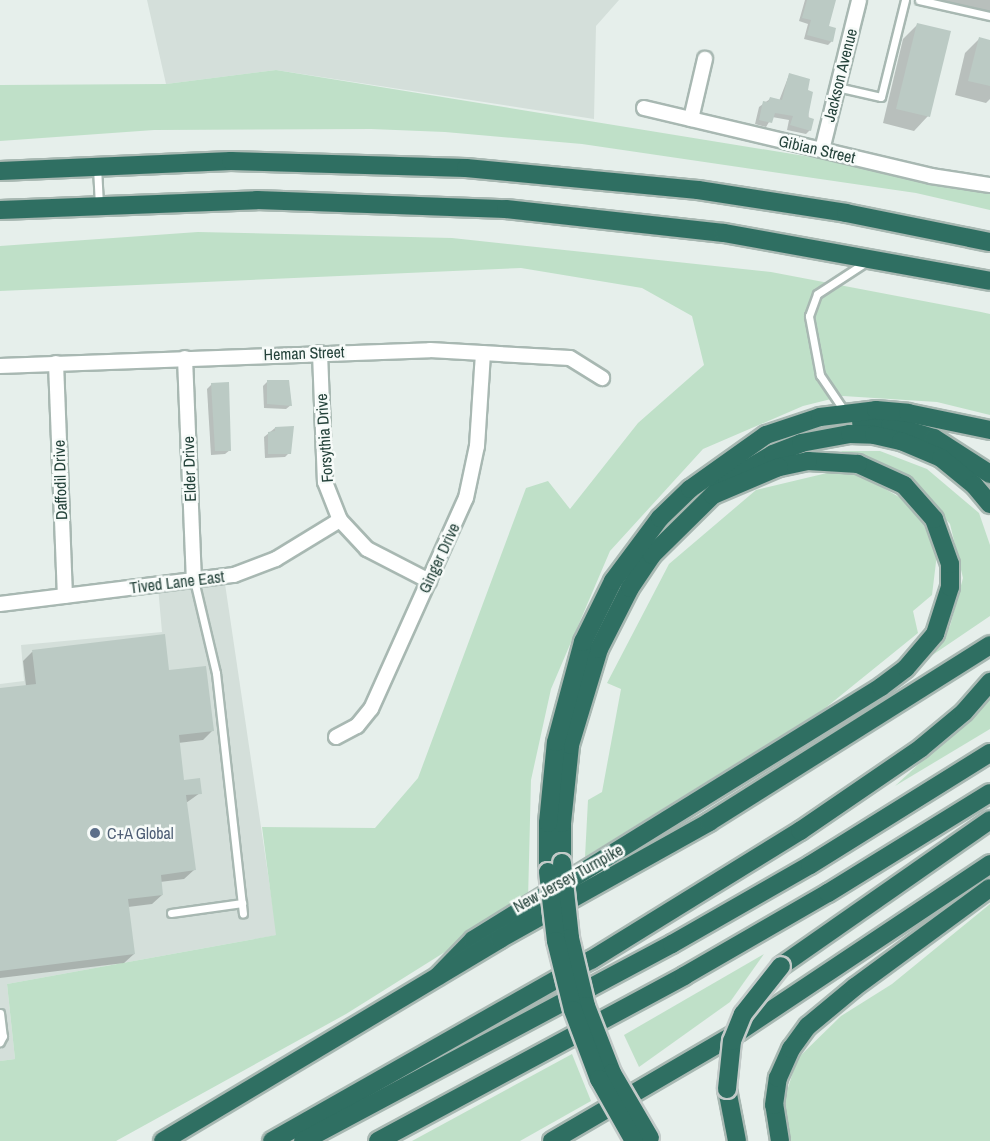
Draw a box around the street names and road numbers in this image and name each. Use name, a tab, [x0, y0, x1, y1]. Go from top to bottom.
street label: Jackson Avenue	[819, 26, 861, 124]
street label: Gibian Street	[777, 131, 857, 167]
street label: Heman Street	[263, 342, 345, 364]
street label: Forsythia Drive	[311, 393, 337, 483]
street label: Elder Drive	[178, 436, 200, 502]
street label: Daffodil Drive	[49, 440, 71, 520]
street label: Ginger Drive	[414, 520, 464, 596]
street label: Tived Lane East	[129, 567, 225, 597]
street label: New Jersey Turnpike	[510, 840, 626, 916]

